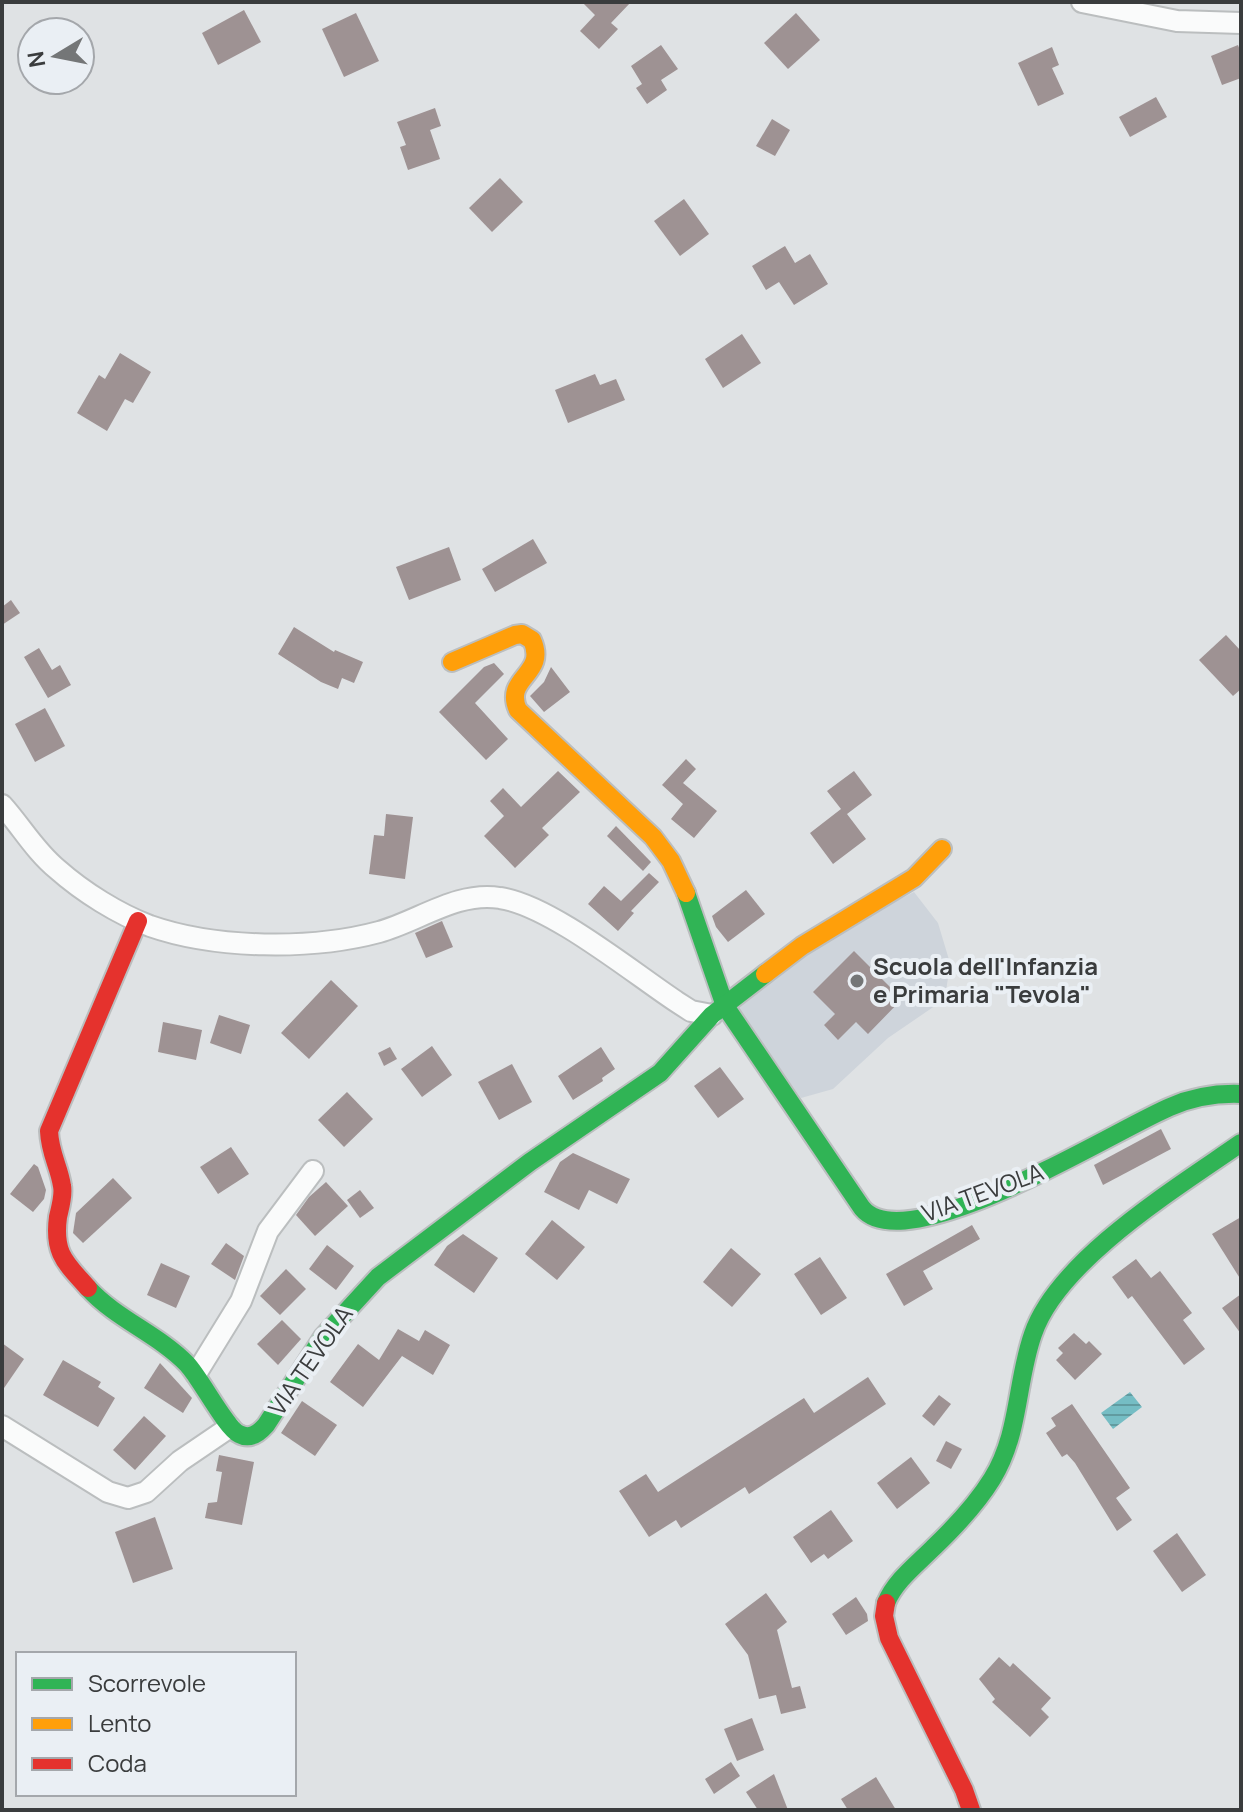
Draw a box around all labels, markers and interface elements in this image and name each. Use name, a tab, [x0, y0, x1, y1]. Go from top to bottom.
north arrow	[16, 16, 96, 96]
text: N	[20, 49, 52, 70]
place label: Scuola dell'Infanzia e Primaria "Tevola"	[873, 949, 1098, 1010]
marker: Scuola dell'Infanzia e Primaria "Tevola"	[848, 972, 866, 990]
street label: VIA TEVOLA	[917, 1154, 1048, 1229]
street label: VIA TEVOLA	[260, 1299, 360, 1422]
legend	[16, 1652, 296, 1796]
text: Scorrevole	[88, 1666, 206, 1699]
text: Lento	[88, 1706, 152, 1739]
text: Coda	[88, 1746, 147, 1779]

